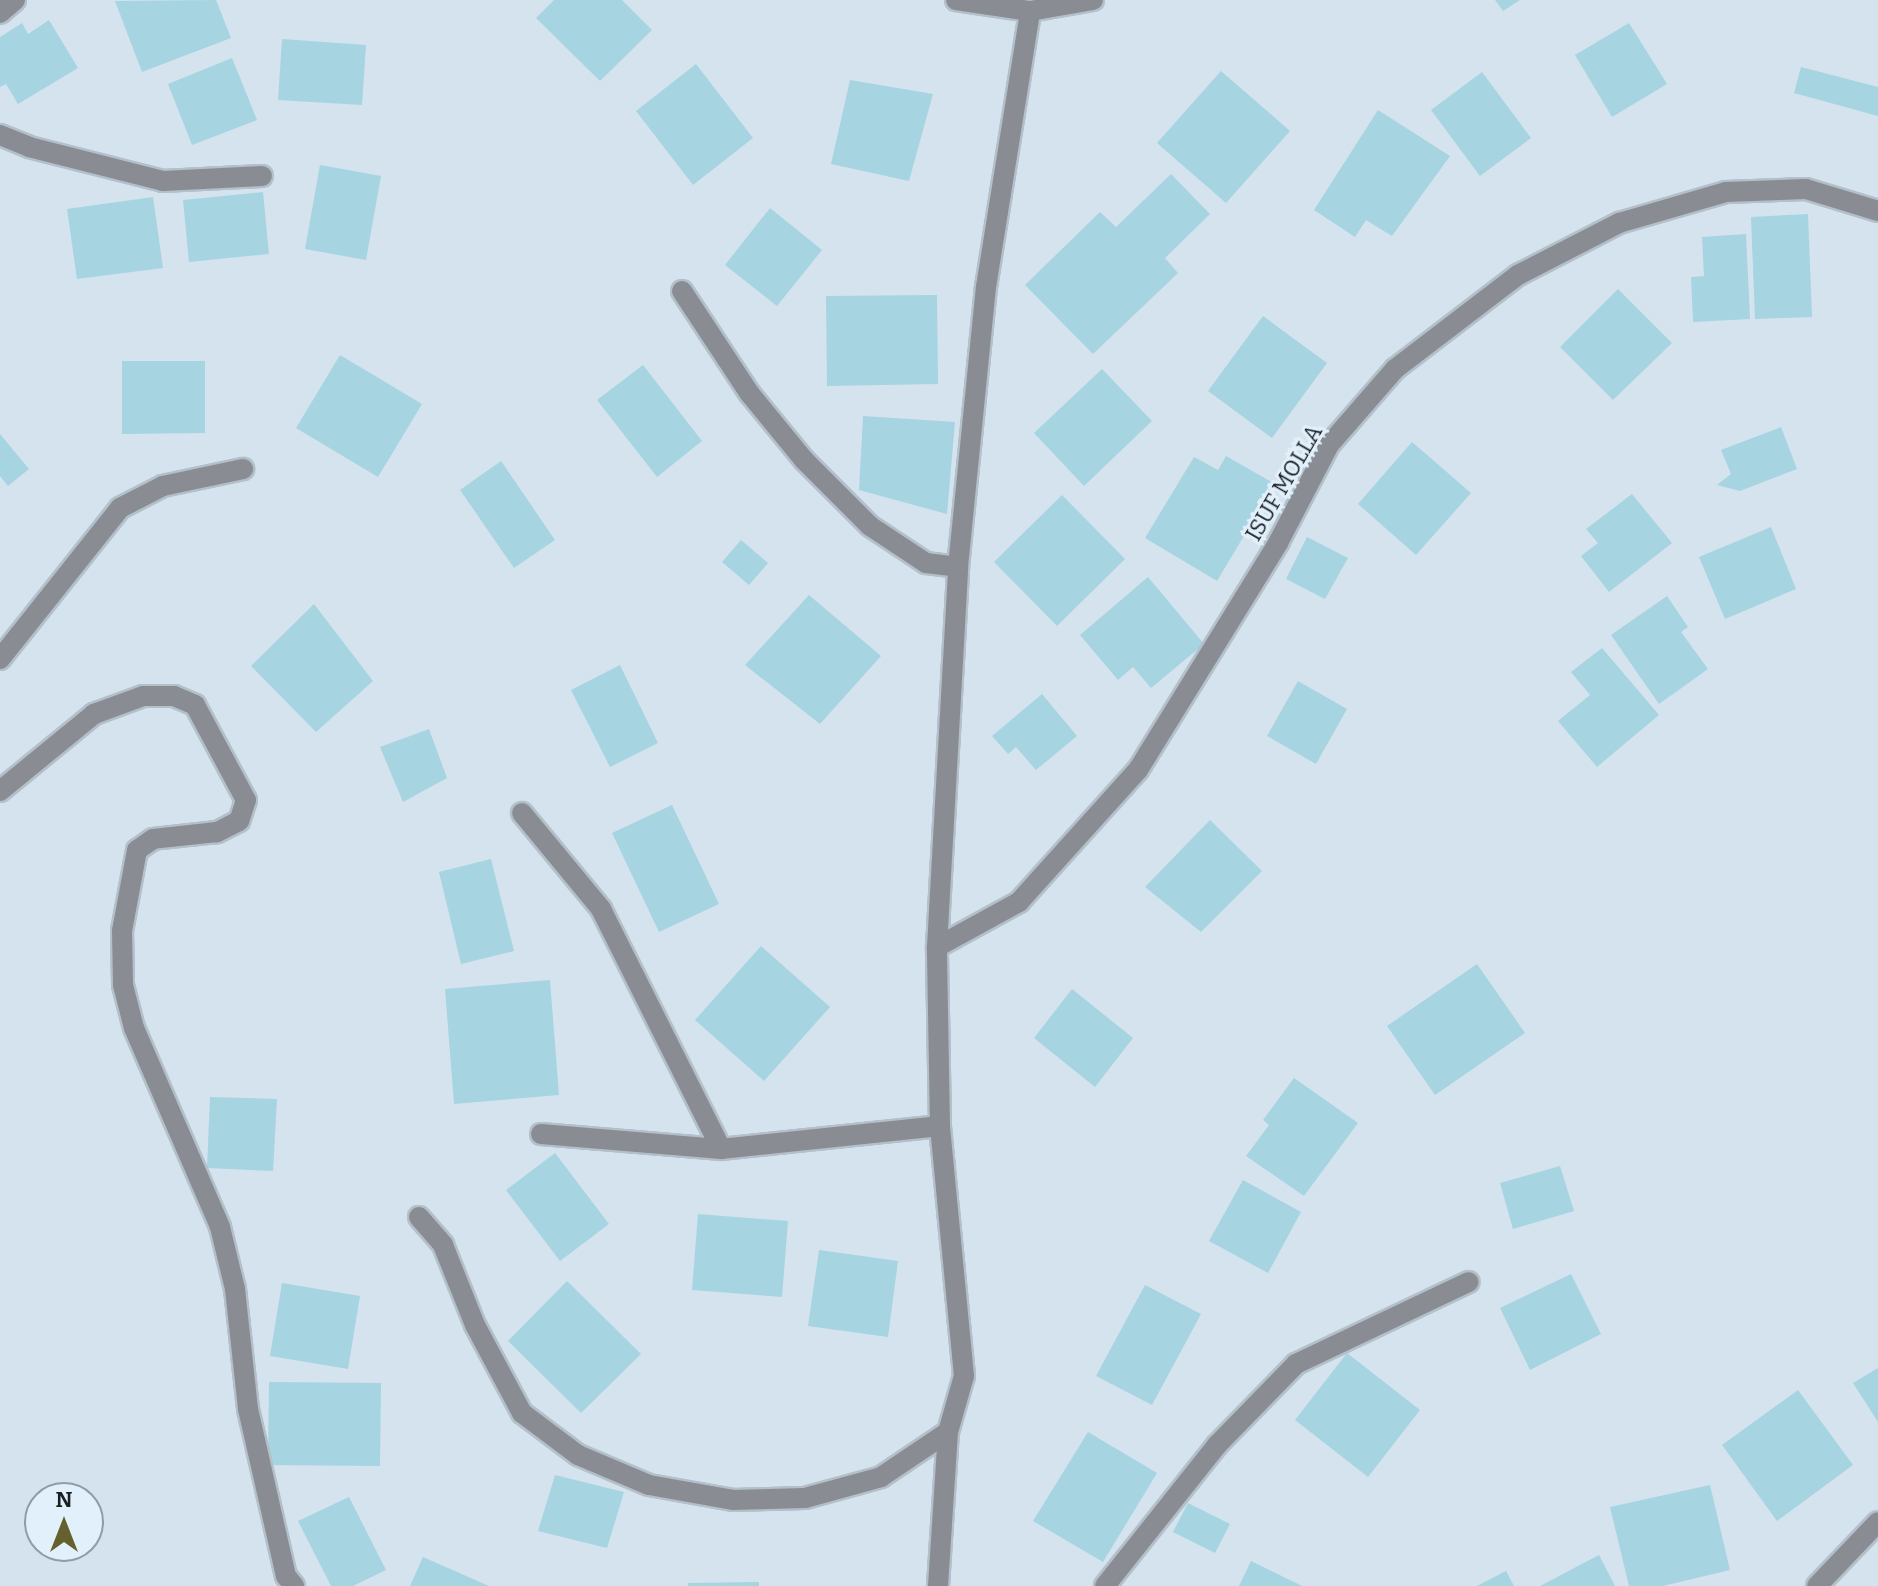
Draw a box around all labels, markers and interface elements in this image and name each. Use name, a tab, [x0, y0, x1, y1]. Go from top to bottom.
street label: ISUF MOLLA	[1240, 420, 1328, 546]
north arrow	[24, 1482, 104, 1562]
text: N	[56, 1486, 72, 1513]

